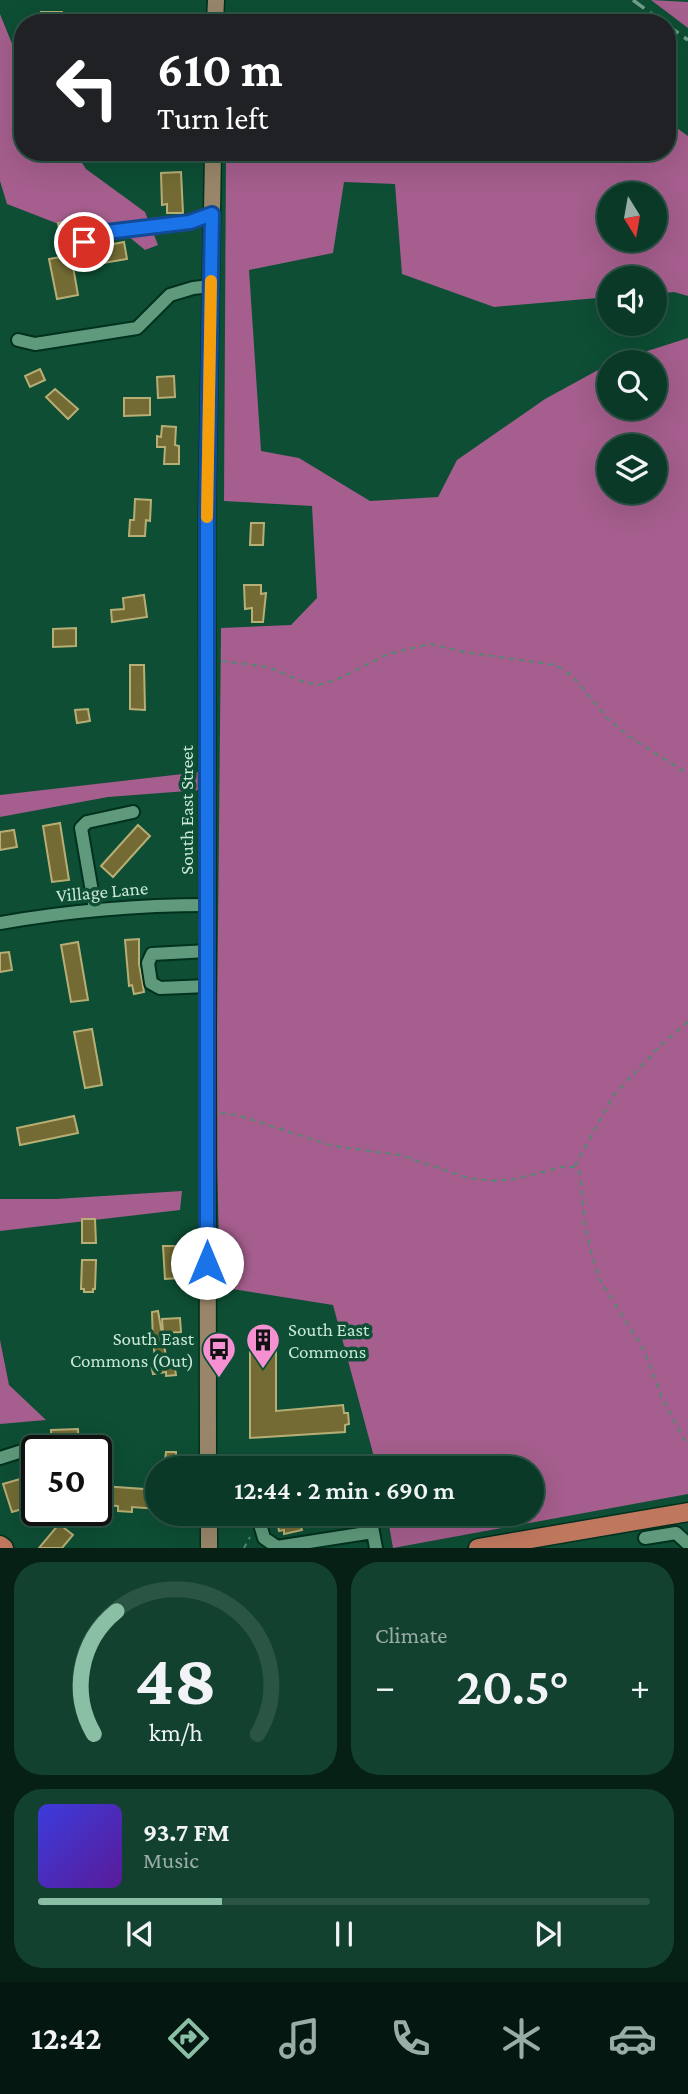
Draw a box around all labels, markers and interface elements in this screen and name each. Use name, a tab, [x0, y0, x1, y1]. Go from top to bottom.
icon: left	[42, 42, 133, 133]
text: 610 m	[157, 42, 283, 97]
text: Turn left	[157, 100, 268, 136]
north arrow	[597, 182, 667, 252]
map controls	[597, 182, 667, 504]
pin	[54, 212, 114, 272]
icon: arrive	[65, 223, 103, 261]
button: sound	[597, 266, 667, 336]
button: search	[597, 350, 667, 420]
button: layers	[597, 434, 667, 504]
street label: South East Street	[176, 745, 197, 875]
street label: Village Lane	[55, 877, 149, 906]
position arrow	[170, 1226, 244, 1300]
place label: South East Commons	[288, 1319, 370, 1362]
building icon: South East Commons	[244, 1321, 282, 1370]
place label: South East Commons (Out)	[70, 1328, 195, 1372]
bus stop icon: South East Commons (Out)	[200, 1330, 238, 1379]
speed limit sign: 50	[21, 1435, 112, 1526]
text: 12:44 · 2 min · 690 m	[234, 1476, 455, 1505]
text: Climate	[375, 1622, 447, 1648]
text: 48	[135, 1640, 216, 1721]
text: 20.5°	[456, 1657, 569, 1715]
text: −	[375, 1665, 395, 1707]
text: +	[630, 1665, 650, 1707]
text: km/h	[149, 1719, 202, 1746]
text: 93.7 FM	[143, 1818, 230, 1847]
text: Music	[143, 1847, 199, 1873]
icon: previous	[121, 1915, 159, 1953]
icon: pause	[325, 1915, 363, 1953]
icon: next	[529, 1915, 567, 1953]
icon: directions	[164, 2014, 213, 2063]
icon: music	[275, 2014, 324, 2063]
icon: phone	[386, 2014, 435, 2063]
icon: climate	[497, 2014, 546, 2063]
icon: car	[608, 2014, 657, 2063]
text: 12:42	[31, 2020, 101, 2056]

